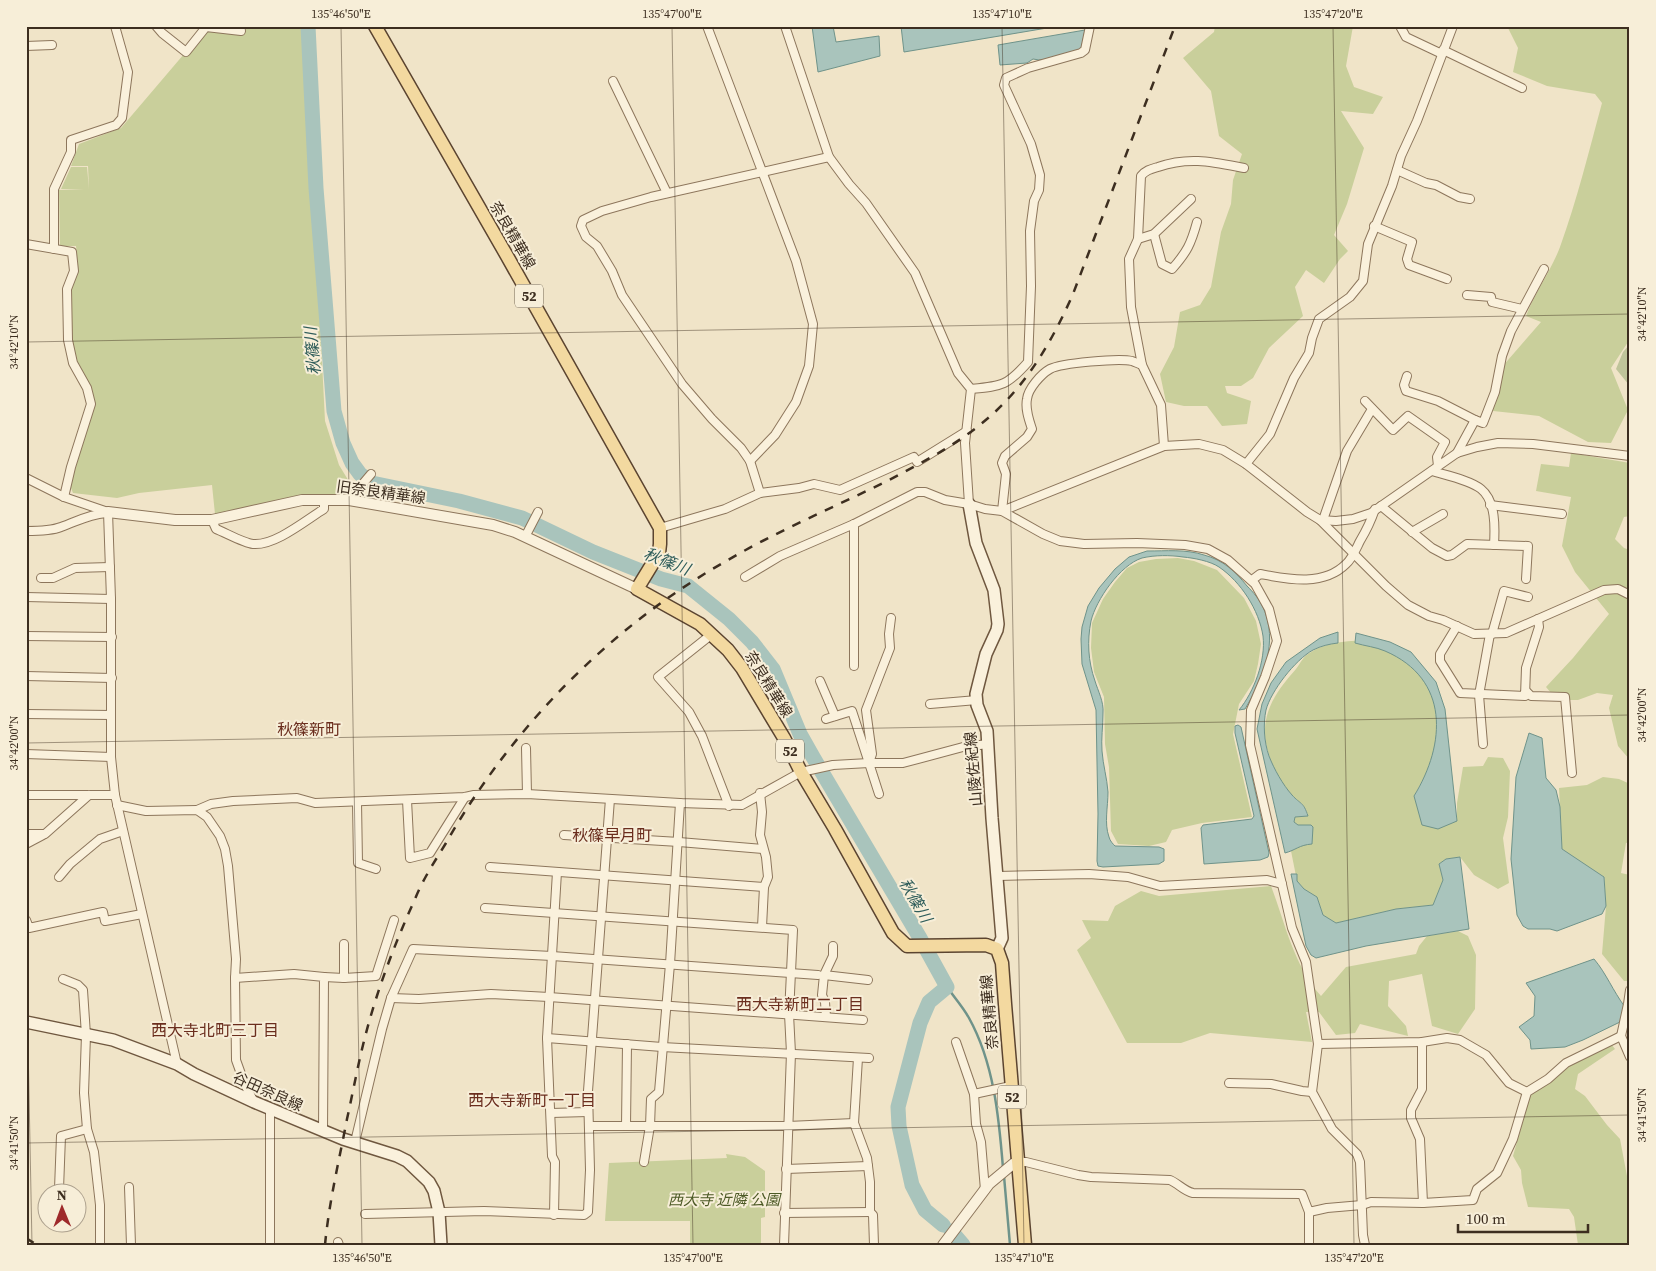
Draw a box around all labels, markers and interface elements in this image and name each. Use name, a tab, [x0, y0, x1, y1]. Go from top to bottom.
text: 135°46'50"E	[311, 6, 371, 22]
text: 135°47'00"E	[642, 6, 702, 22]
text: 135°47'10"E	[972, 6, 1032, 22]
text: 135°47'20"E	[1303, 6, 1363, 22]
street label: 奈良精華線	[485, 197, 541, 273]
road number: 52	[515, 284, 543, 308]
text: 34°42'10"N	[1634, 286, 1650, 342]
text: 34°42'10"N	[6, 314, 22, 370]
water label: 秋篠川	[299, 324, 325, 376]
street label: 旧奈良精華線	[335, 475, 427, 509]
water label: 秋篠川	[641, 542, 695, 581]
street label: 奈良精華線	[740, 647, 798, 721]
text: 34°42'00"N	[1634, 687, 1650, 743]
text: 34°42'00"N	[6, 715, 22, 771]
district label: 秋篠新町	[277, 718, 341, 740]
street label: 山陵佐紀線	[959, 731, 987, 807]
road number: 52	[776, 739, 804, 762]
district label: 秋篠早月町	[572, 824, 652, 846]
water label: 秋篠川	[894, 874, 939, 928]
street label: 奈良精華線	[975, 974, 1003, 1050]
district label: 西大寺新町二丁目	[736, 993, 864, 1015]
district label: 西大寺北町三丁目	[151, 1019, 279, 1041]
street label: 谷田奈良線	[229, 1066, 307, 1116]
road number: 52	[998, 1086, 1026, 1108]
text: 34°41'50"N	[1634, 1087, 1650, 1143]
district label: 西大寺新町一丁目	[468, 1089, 596, 1111]
text: 34°41'50"N	[6, 1115, 22, 1171]
north arrow	[38, 1184, 88, 1234]
text: N	[56, 1185, 67, 1205]
park label: 西大寺 近隣 公園	[668, 1189, 782, 1210]
scale bar	[1458, 1201, 1588, 1233]
text: 100 m	[1466, 1208, 1506, 1229]
text: 135°46'50"E	[332, 1250, 392, 1266]
text: 135°47'00"E	[663, 1250, 723, 1266]
text: 135°47'10"E	[994, 1250, 1054, 1266]
text: 135°47'20"E	[1324, 1250, 1384, 1266]

